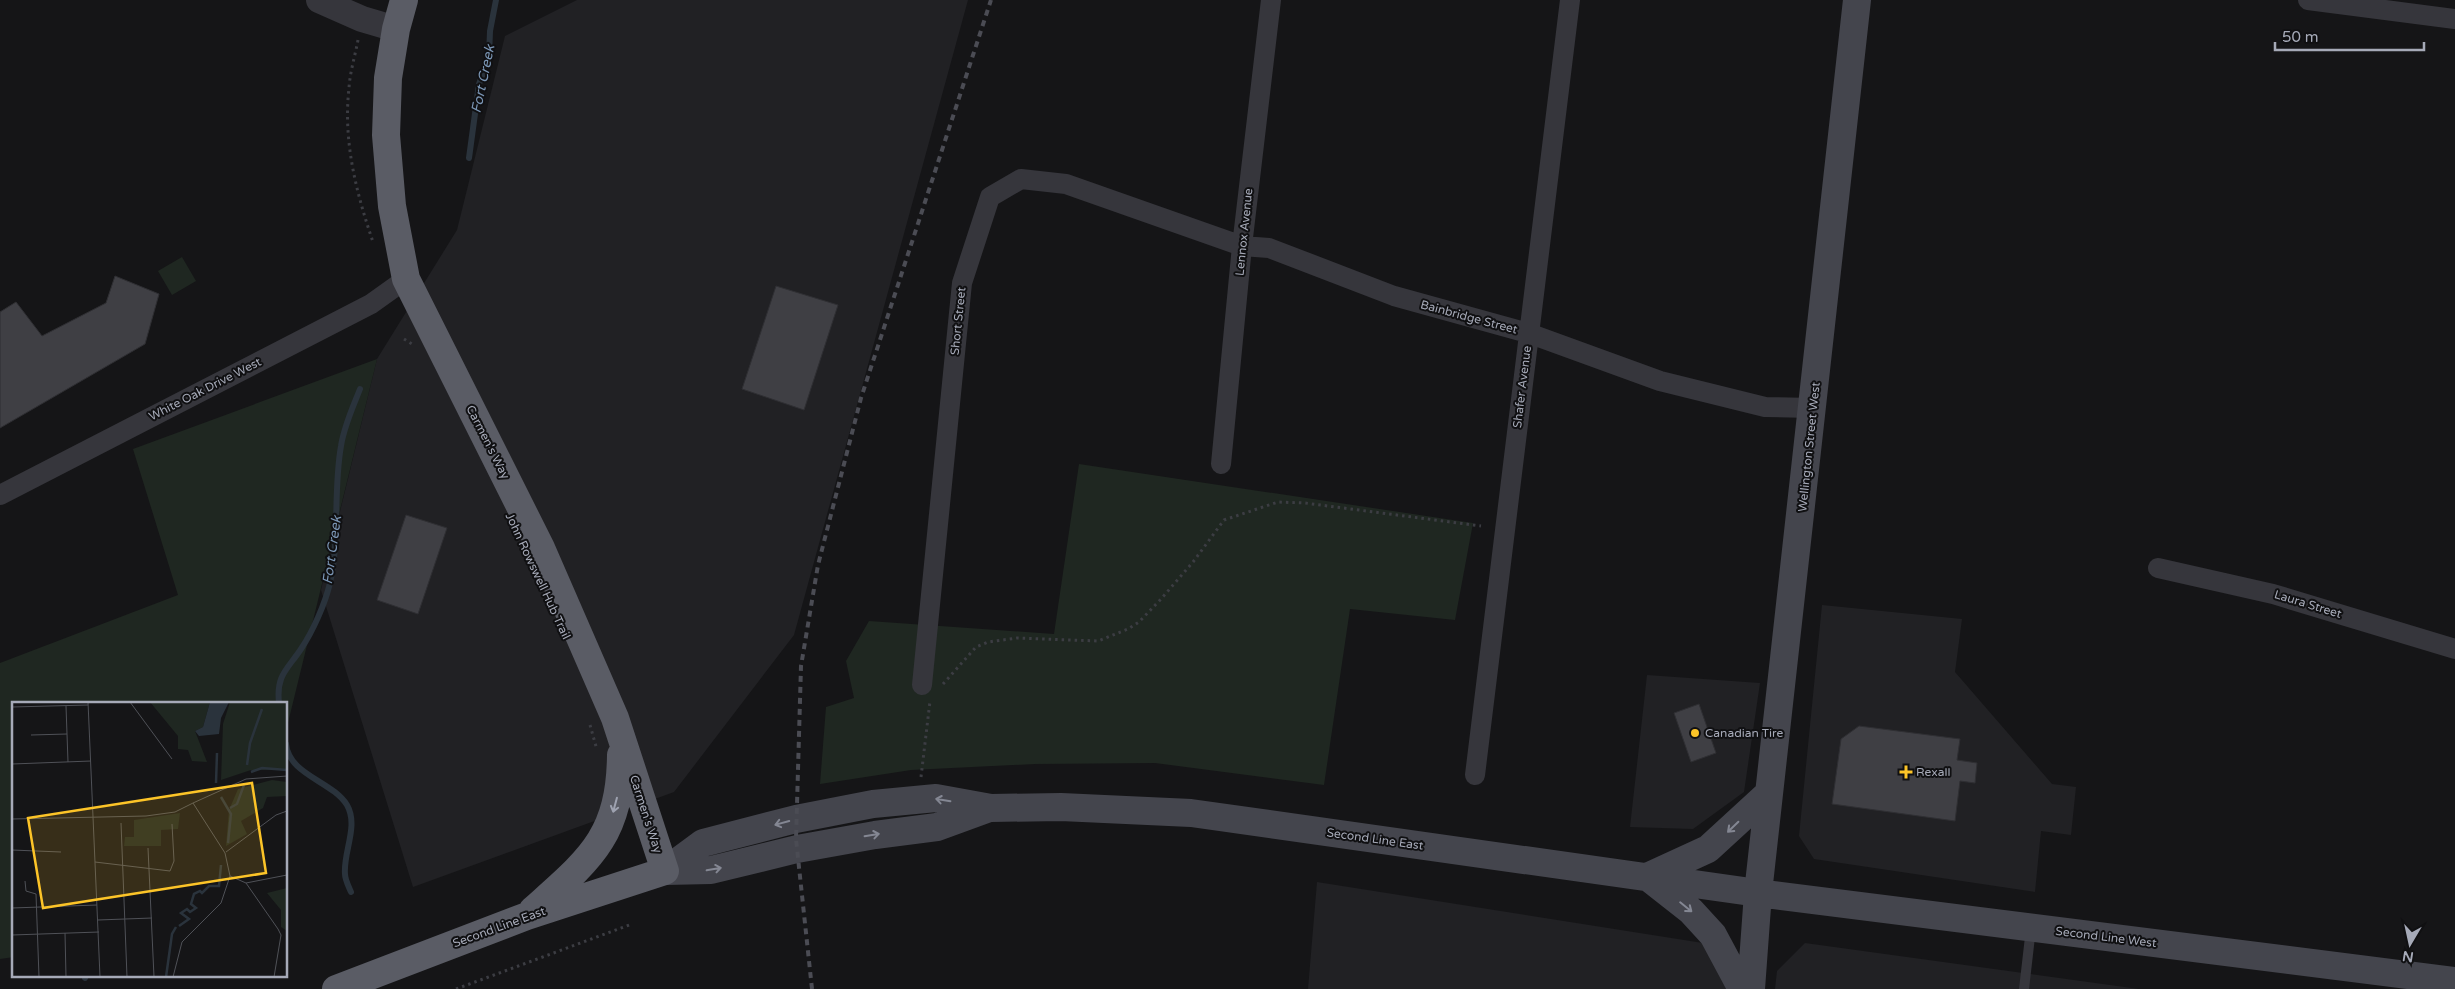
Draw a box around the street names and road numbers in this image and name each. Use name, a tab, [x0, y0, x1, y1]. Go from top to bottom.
street label: Lennox Avenue	[1232, 187, 1256, 277]
street label: Short Street	[947, 286, 969, 356]
street label: Bainbridge Street	[1419, 297, 1519, 337]
street label: Shafer Avenue	[1510, 345, 1534, 429]
street label: White Oak Drive West	[146, 354, 264, 423]
street label: Wellington Street West	[1795, 381, 1823, 513]
street label: Carmen's Way	[463, 403, 513, 482]
street label: John Rowswell Hub Trail	[503, 511, 573, 641]
street label: Laura Street	[2273, 587, 2344, 621]
street label: Carmen's Way	[627, 773, 665, 855]
street label: Second Line East	[1326, 825, 1425, 853]
street label: Second Line East	[451, 904, 548, 950]
street label: Second Line West	[2055, 924, 2158, 950]

